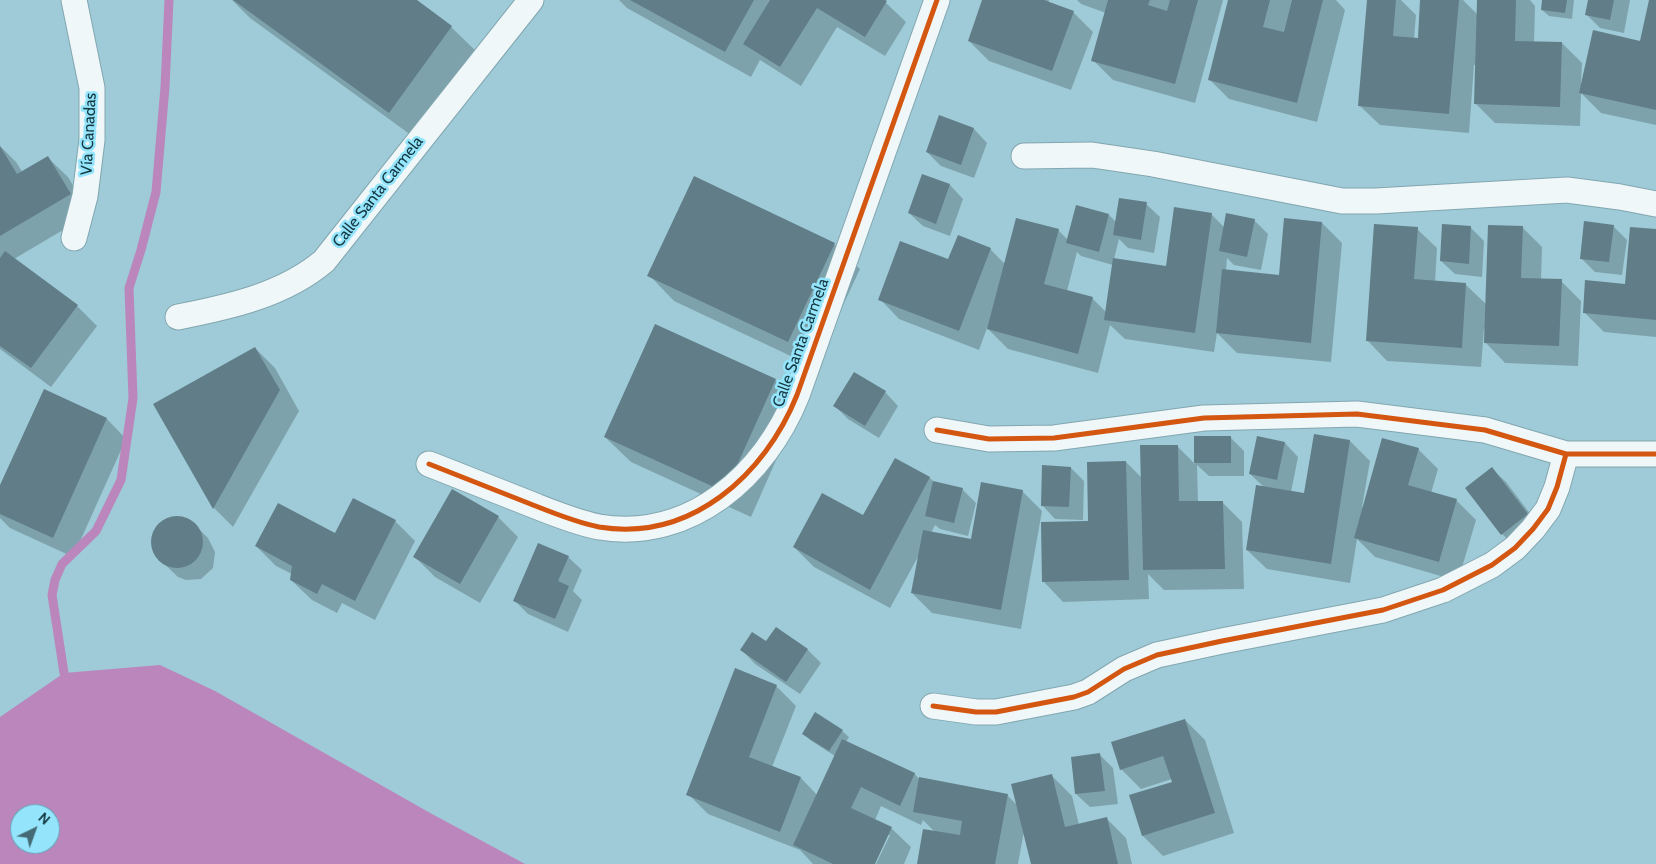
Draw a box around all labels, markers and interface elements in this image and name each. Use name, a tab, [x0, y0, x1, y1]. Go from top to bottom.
street label: Vía Canadas	[77, 92, 101, 176]
street label: Calle Santa Carmela	[329, 133, 427, 251]
street label: Calle Santa Carmela	[769, 276, 833, 410]
north arrow	[10, 804, 60, 854]
text: N	[35, 809, 54, 829]

